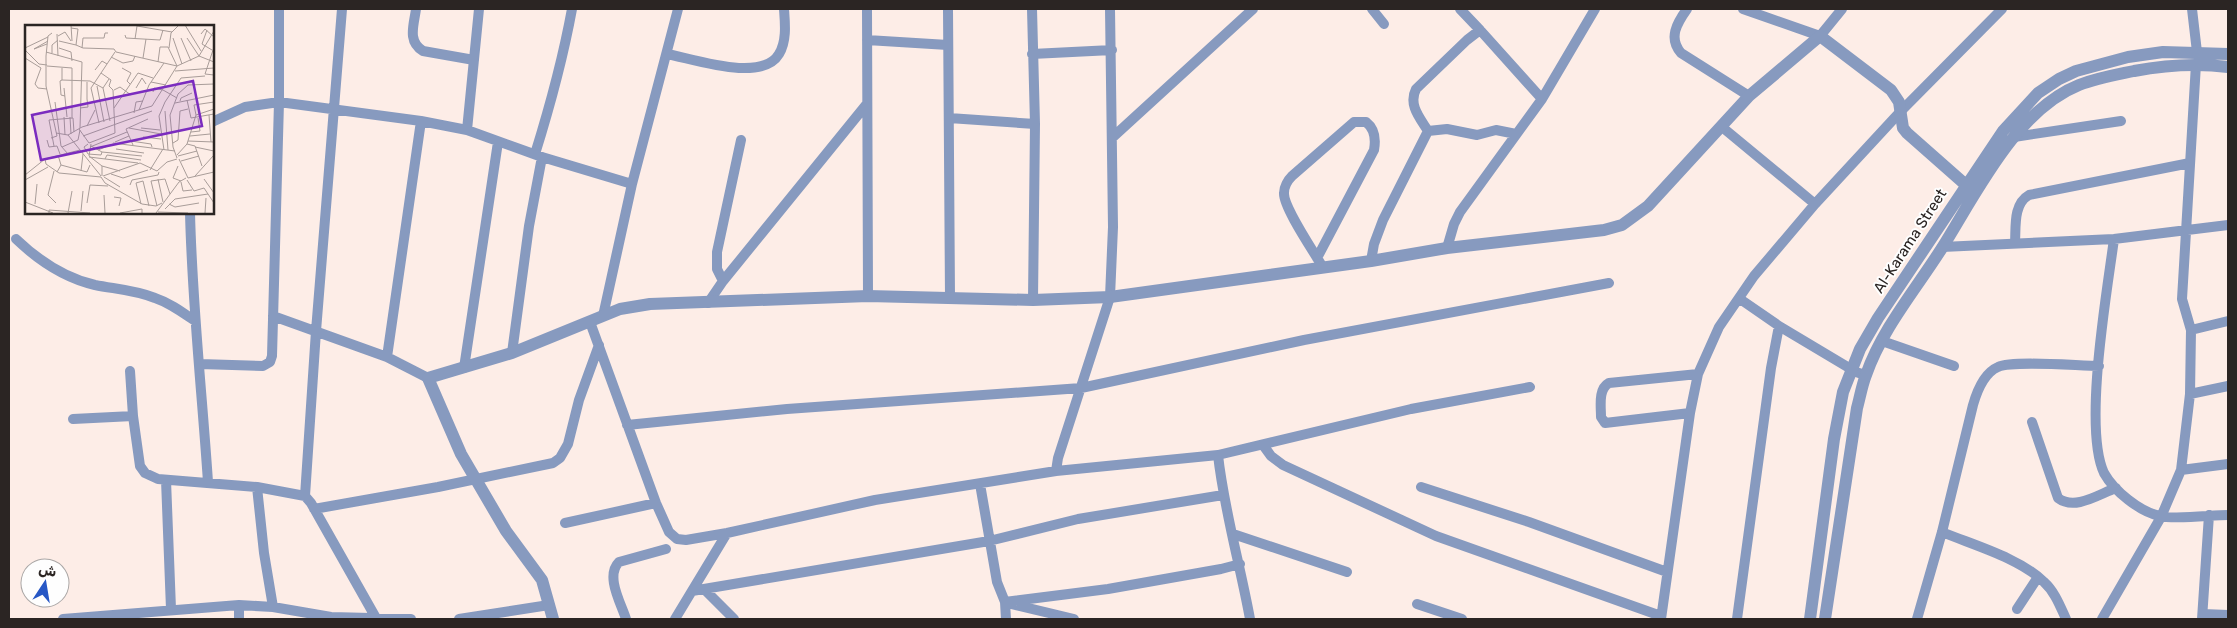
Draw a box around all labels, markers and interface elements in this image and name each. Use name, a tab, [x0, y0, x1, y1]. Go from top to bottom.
inset map	[25, 25, 214, 214]
street label: Al-Karama Street	[1870, 185, 1950, 296]
north arrow	[20, 558, 70, 608]
text: ش	[37, 561, 58, 581]

